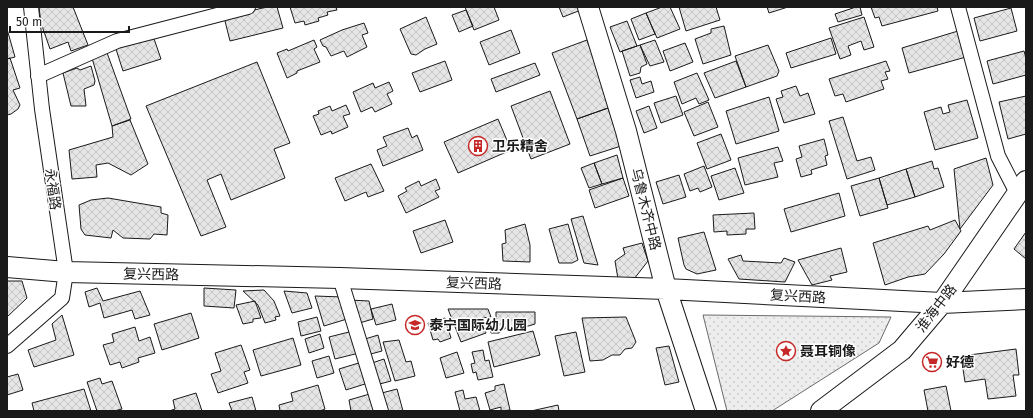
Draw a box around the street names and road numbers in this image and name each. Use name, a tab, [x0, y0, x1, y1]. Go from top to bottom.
street label: 乌鲁木齐中路	[627, 166, 664, 252]
street label: 永福路	[41, 167, 64, 211]
street label: 复兴西路	[123, 266, 179, 283]
street label: 复兴西路	[446, 274, 502, 293]
street label: 淮海中路	[912, 281, 960, 336]
street label: 复兴西路	[770, 287, 826, 306]

